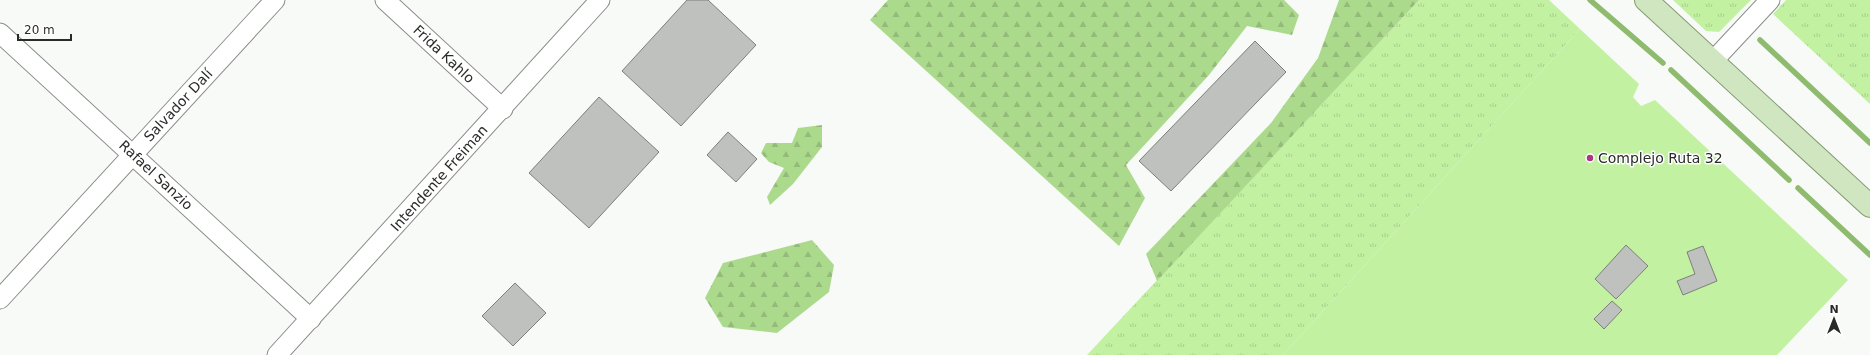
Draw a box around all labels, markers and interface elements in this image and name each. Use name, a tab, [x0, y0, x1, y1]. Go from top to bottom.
scale bar	[18, 16, 71, 42]
street label: Frida Kahlo	[410, 22, 478, 86]
text: 20 m	[24, 23, 55, 37]
street label: Salvador Dalí	[140, 65, 216, 144]
street label: Intendente Freiman	[387, 122, 491, 234]
street label: Rafael Sanzio	[116, 137, 196, 213]
place label: Complejo Ruta 32	[1598, 150, 1723, 166]
marker: Complejo Ruta 32	[1585, 153, 1595, 163]
north arrow	[1814, 299, 1854, 339]
text: N	[1829, 303, 1839, 316]

